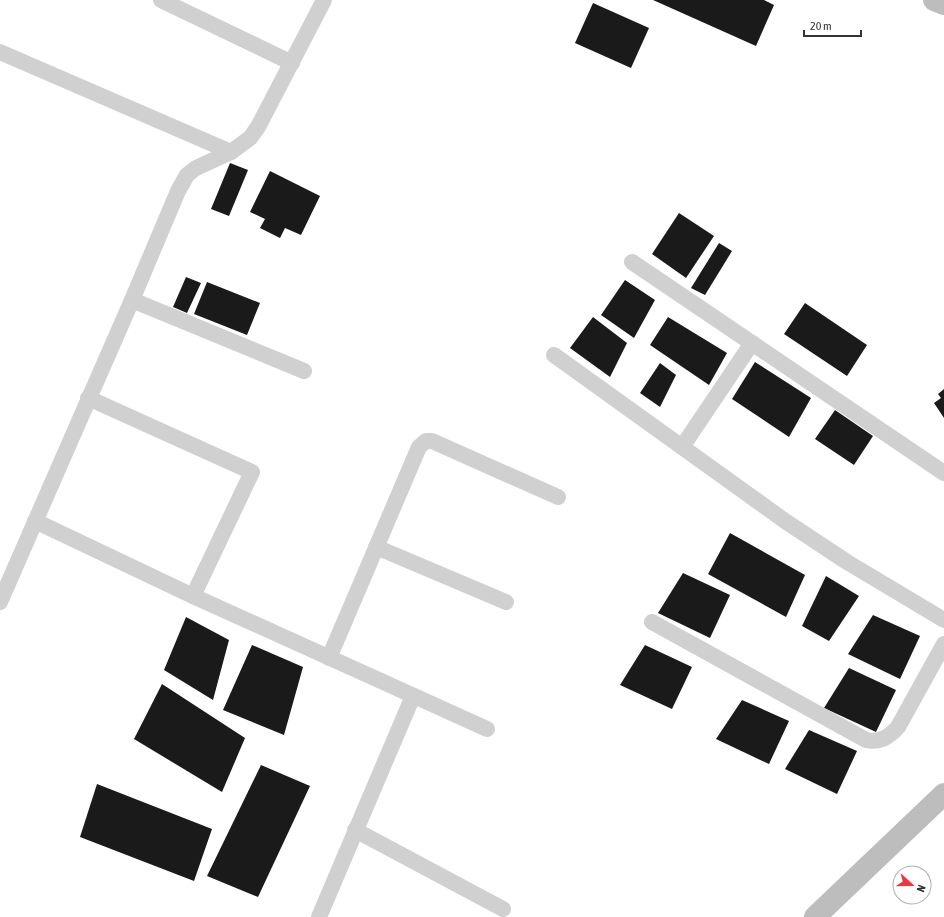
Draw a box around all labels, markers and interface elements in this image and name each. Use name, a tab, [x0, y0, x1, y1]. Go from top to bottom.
scale bar	[804, 12, 861, 38]
text: 20 m	[810, 19, 832, 33]
north arrow	[892, 865, 932, 905]
text: N	[915, 883, 928, 894]

